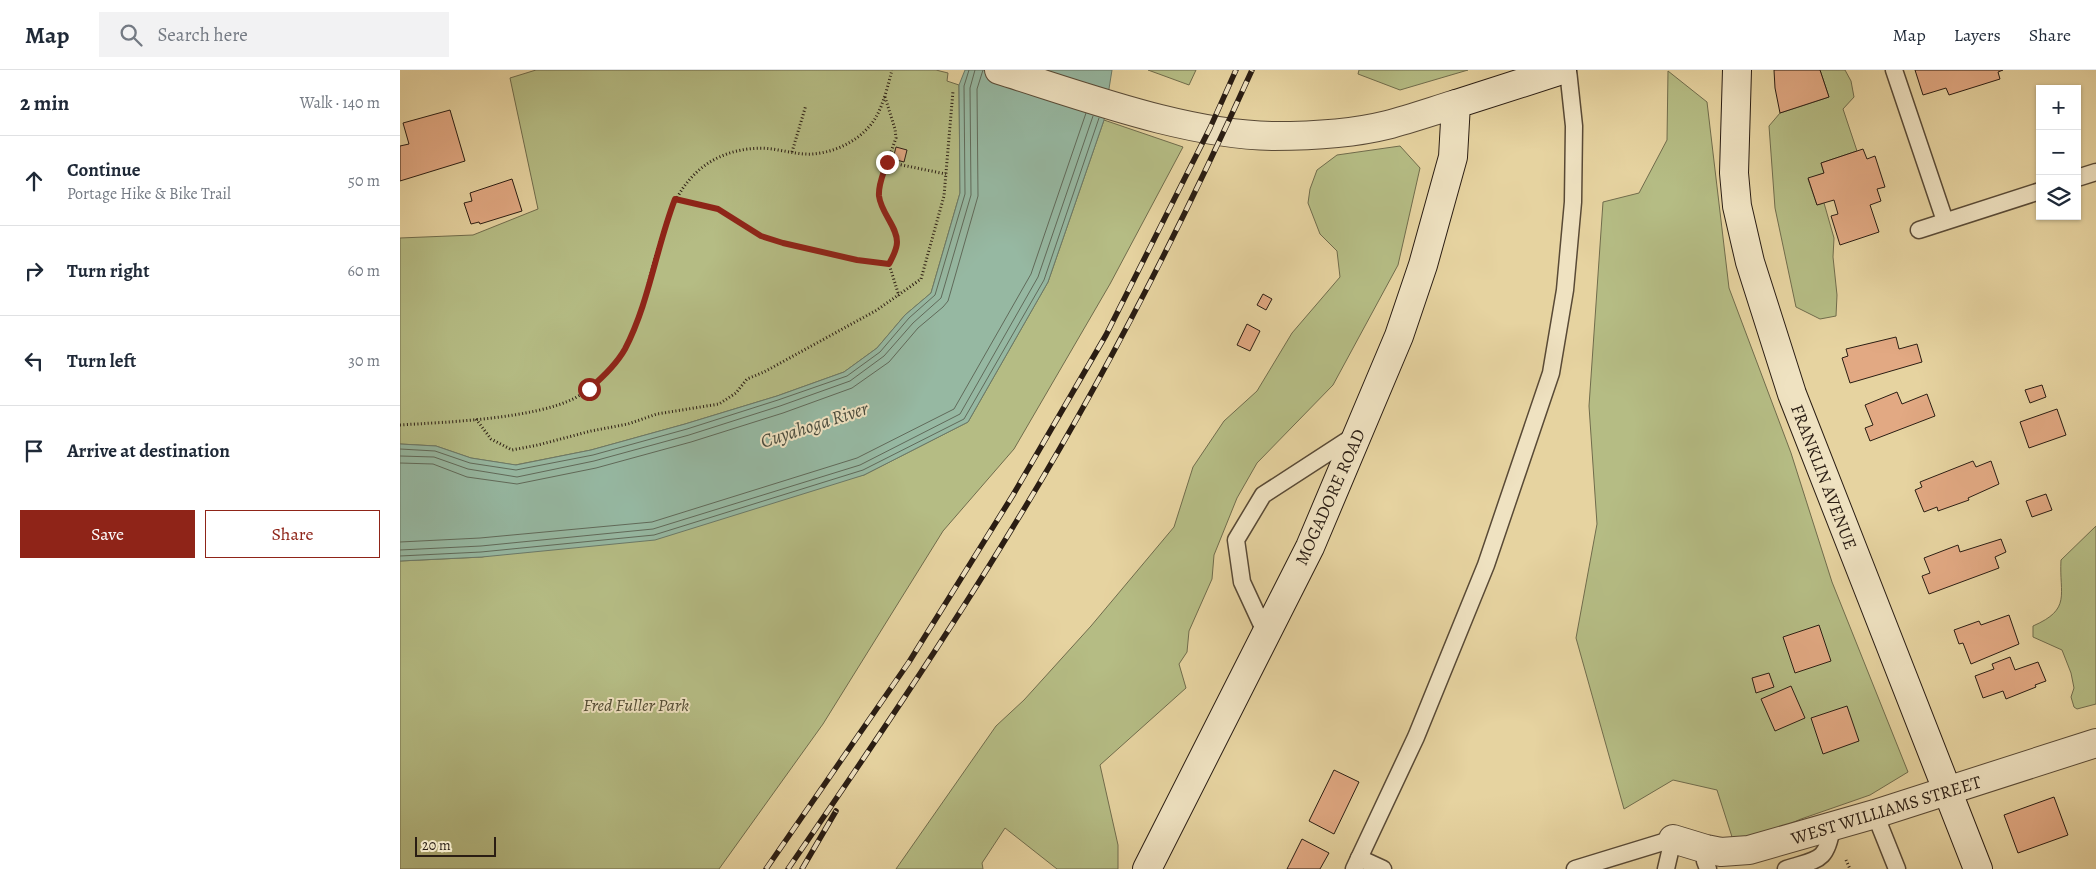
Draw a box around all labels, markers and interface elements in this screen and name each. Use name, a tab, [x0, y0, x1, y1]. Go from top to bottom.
search box	[99, 12, 449, 57]
text: Map	[25, 19, 69, 51]
icon: search	[117, 21, 145, 49]
text: Search here	[157, 22, 248, 48]
text: Map	[1893, 23, 1926, 47]
text: Layers	[1954, 23, 2001, 47]
text: Share	[2029, 23, 2071, 47]
map controls	[2036, 85, 2081, 220]
button: +	[2036, 85, 2081, 130]
text: 2 min	[20, 89, 69, 117]
text: Walk · 140 m	[300, 92, 380, 114]
button: −	[2036, 130, 2081, 175]
route end	[876, 151, 899, 174]
text: Continue	[67, 157, 141, 183]
icon: ahead	[20, 167, 48, 195]
text: 50 m	[348, 170, 380, 192]
button: layers	[2036, 175, 2081, 220]
text: Portage Hike & Bike Trail	[67, 183, 231, 205]
icon: right	[20, 257, 48, 285]
text: Turn right	[67, 258, 149, 284]
text: 60 m	[348, 260, 380, 282]
icon: left	[20, 347, 48, 375]
text: Turn left	[67, 348, 136, 374]
text: 30 m	[348, 350, 380, 372]
route start	[578, 378, 601, 401]
water label: Cuyahoga River	[757, 395, 873, 455]
street label: FRANKLIN AVENUE	[1785, 401, 1863, 553]
street label: MOGADORE ROAD	[1289, 425, 1371, 569]
icon: arrive	[20, 437, 48, 465]
text: Arrive at destination	[67, 438, 230, 464]
button: Save	[20, 510, 195, 558]
button: Share	[205, 510, 380, 558]
park label: Fred Fuller Park	[583, 693, 689, 717]
street label: WEST WILLIAMS STREET	[1787, 770, 1984, 851]
scale bar	[415, 834, 496, 857]
text: 20 m	[422, 836, 451, 855]

